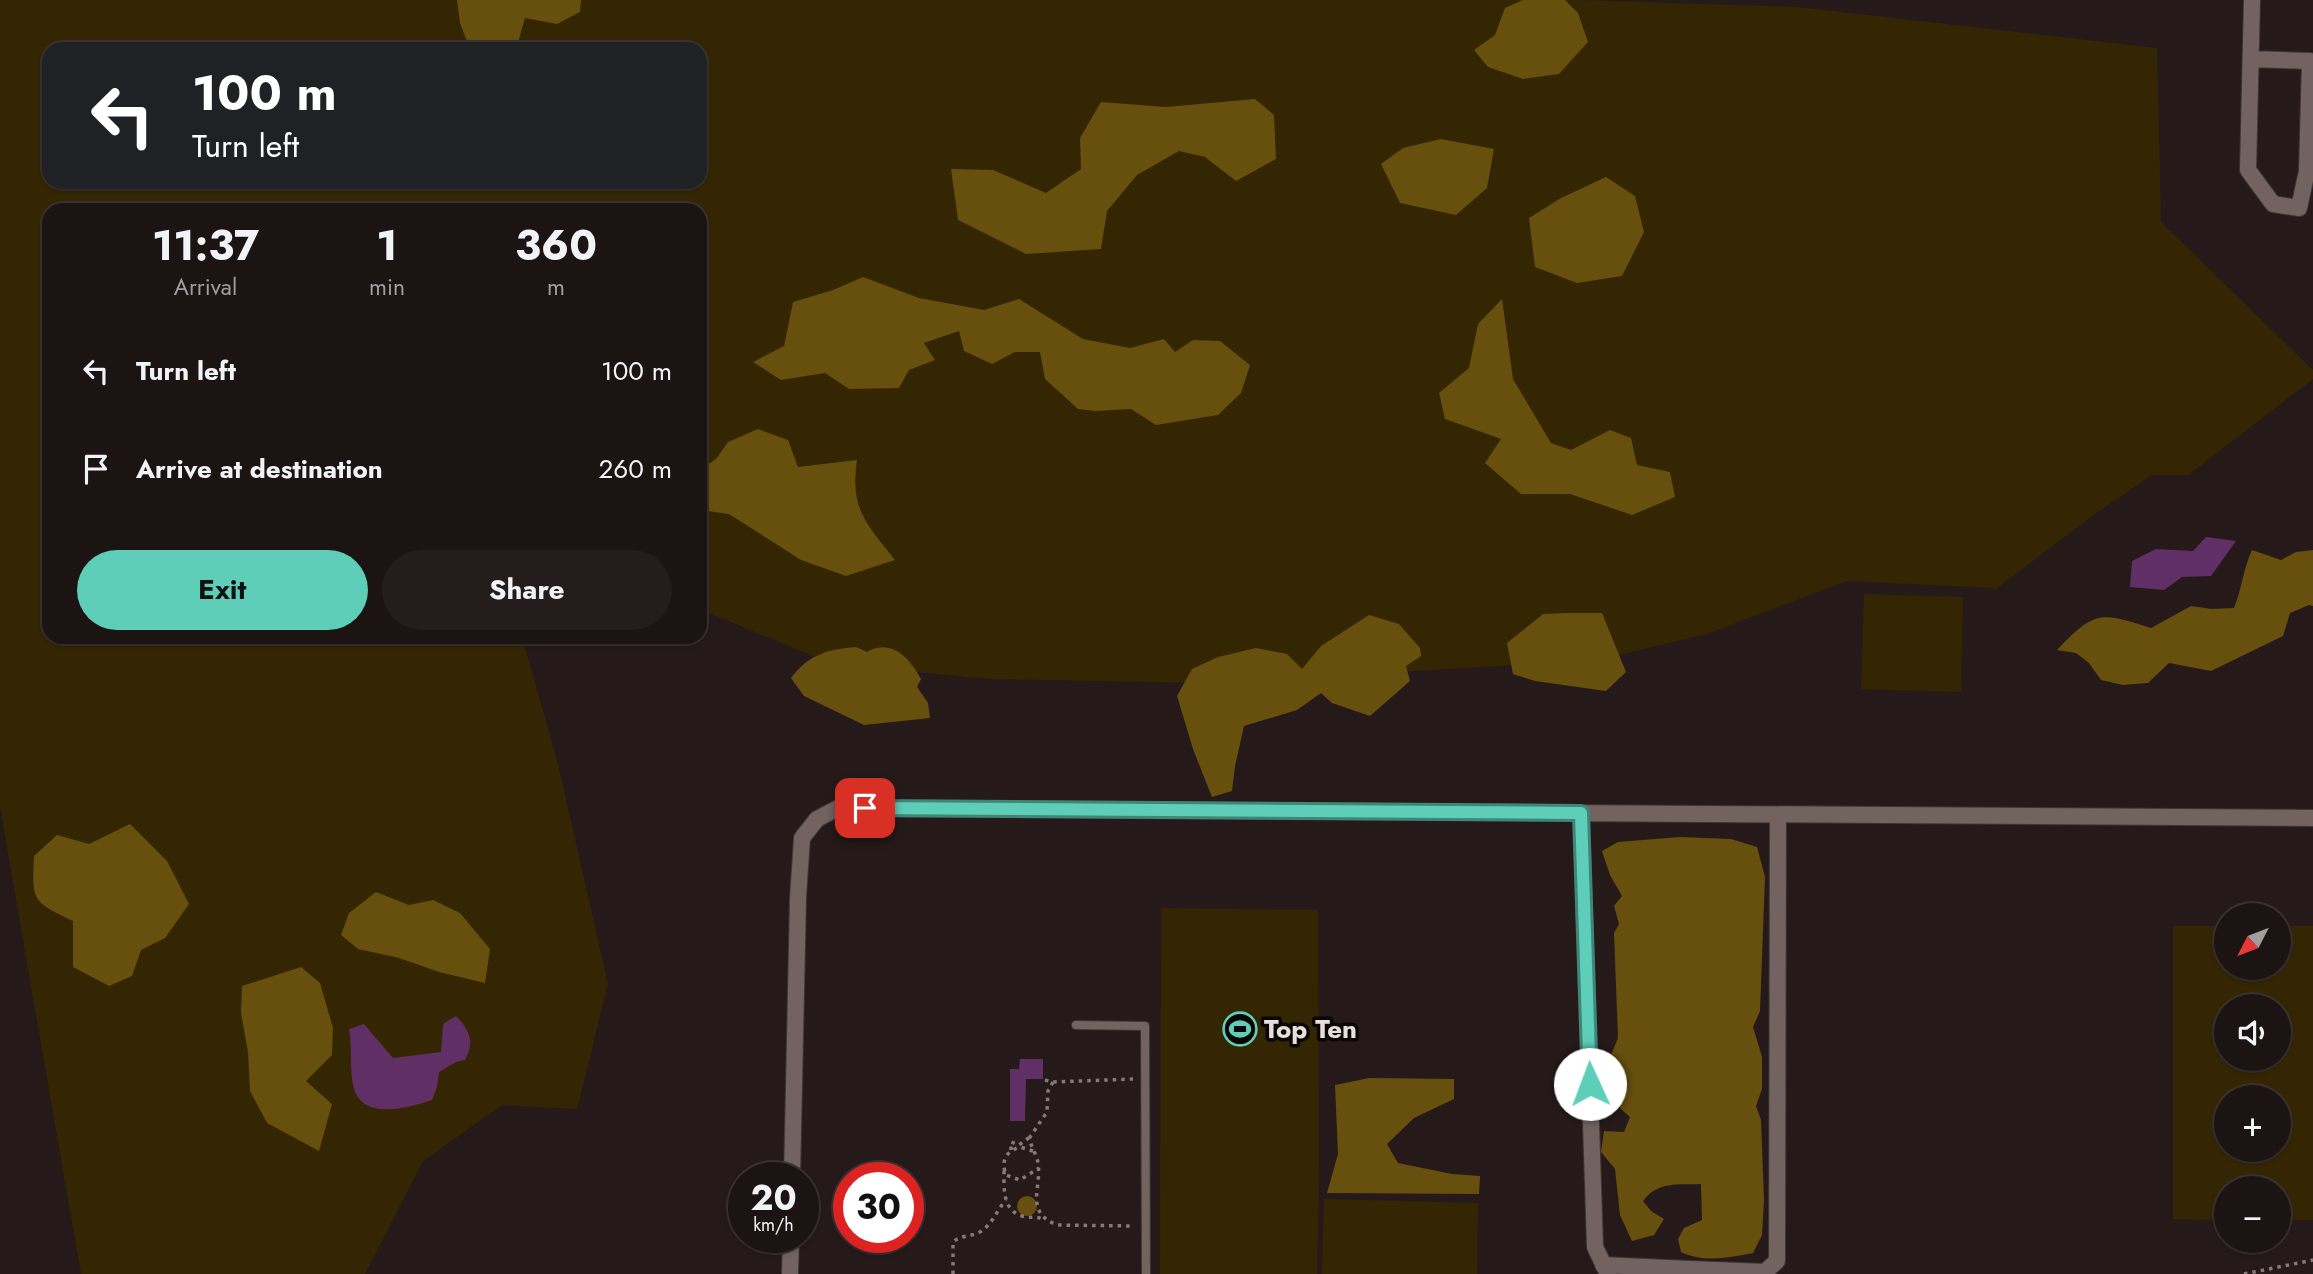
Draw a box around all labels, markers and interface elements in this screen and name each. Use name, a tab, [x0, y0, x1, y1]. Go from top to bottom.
text: 100 m	[192, 58, 337, 128]
icon: left	[77, 70, 168, 161]
text: Turn left	[192, 123, 299, 169]
text: 11:37	[152, 215, 259, 276]
text: 1	[376, 215, 398, 276]
text: 360	[515, 215, 597, 276]
text: Arrival	[174, 270, 237, 304]
text: min	[369, 270, 405, 304]
text: m	[547, 270, 565, 304]
icon: left	[77, 352, 115, 390]
text: Turn left	[136, 352, 236, 390]
text: 100 m	[601, 352, 672, 390]
icon: arrive	[77, 450, 115, 488]
text: Arrive at destination	[136, 450, 383, 488]
text: 260 m	[599, 450, 672, 488]
button: Exit	[77, 550, 368, 630]
button: Share	[382, 550, 672, 630]
pin	[835, 778, 895, 838]
icon: arrive	[846, 789, 884, 827]
north arrow	[2214, 903, 2291, 980]
map controls	[2214, 903, 2291, 1253]
button: sound	[2214, 994, 2291, 1071]
sports icon: Top Ten	[1221, 1010, 1259, 1048]
place label: Top Ten	[1264, 1010, 1357, 1048]
position arrow	[1553, 1047, 1627, 1121]
button: +	[2214, 1085, 2291, 1162]
speed limit sign: 30	[833, 1162, 924, 1253]
text: 20	[750, 1173, 797, 1223]
button: −	[2214, 1176, 2291, 1253]
text: km/h	[753, 1212, 794, 1238]

